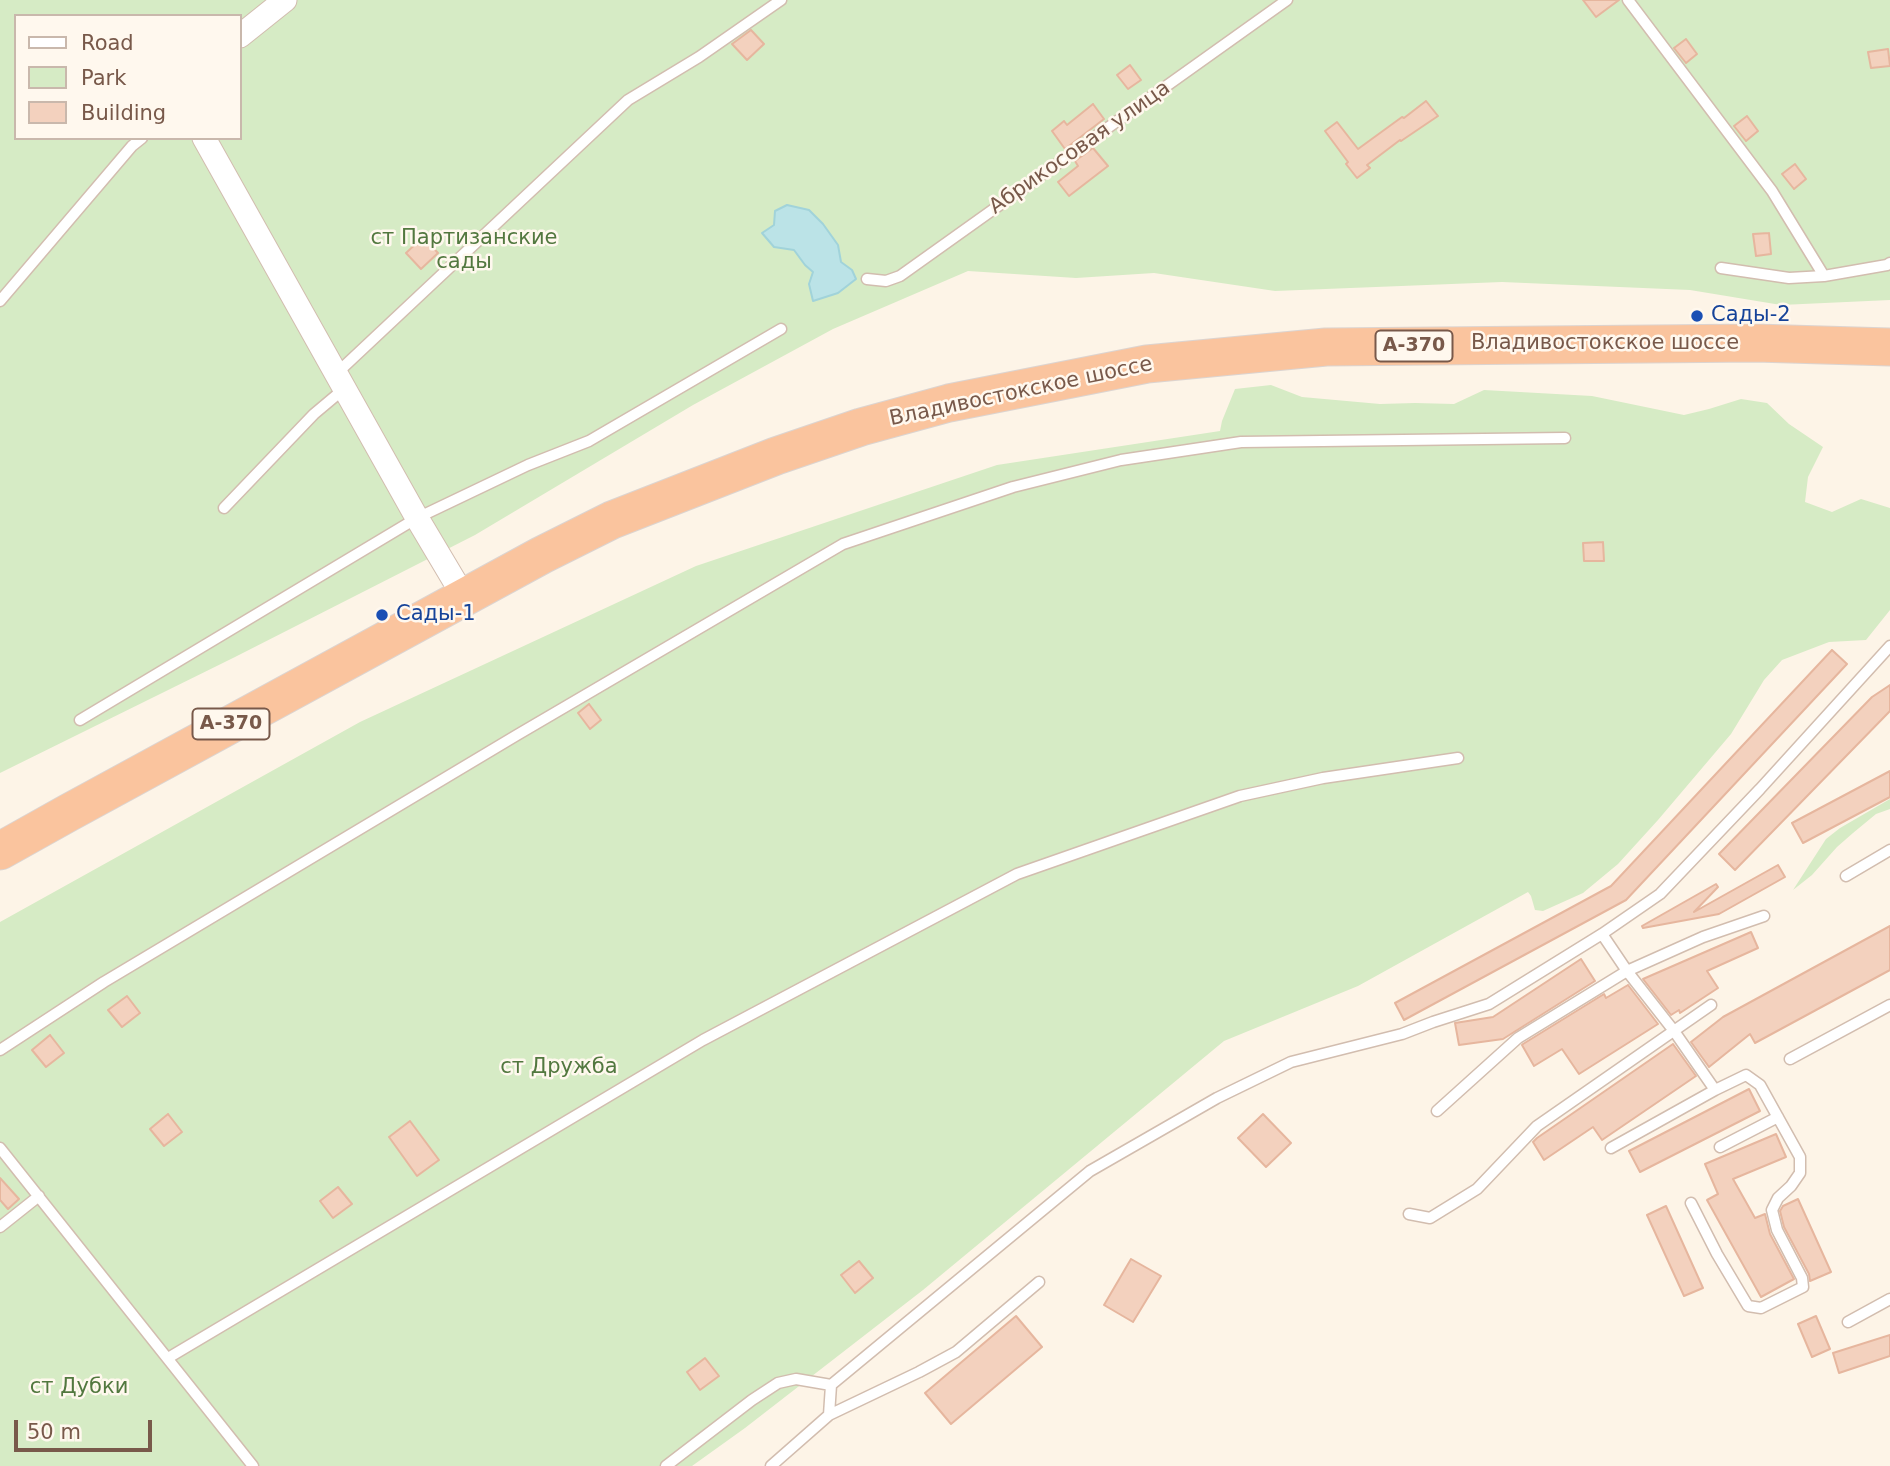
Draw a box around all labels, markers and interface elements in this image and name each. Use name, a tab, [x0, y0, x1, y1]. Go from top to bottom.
legend	[14, 14, 242, 140]
text: Road	[81, 31, 134, 55]
text: Park	[81, 66, 126, 90]
street label: Абрикосовая улица	[985, 76, 1175, 220]
text: Building	[81, 101, 166, 125]
park label: ст Партизанские сады	[371, 226, 557, 276]
place label: Сады-2	[1711, 303, 1791, 329]
marker: Сады-2	[1689, 308, 1705, 324]
road number: А-370	[1376, 330, 1452, 362]
street label: Владивостокское шоссе	[1471, 331, 1739, 357]
street label: Владивостокское шоссе	[887, 352, 1155, 432]
place label: Сады-1	[396, 602, 476, 628]
marker: Сады-1	[374, 607, 390, 623]
road number: А-370	[192, 708, 270, 740]
park label: ст Дружба	[500, 1055, 618, 1081]
park label: ст Дубки	[30, 1375, 128, 1401]
scale bar	[18, 1406, 156, 1450]
text: 50 m	[27, 1420, 81, 1444]

